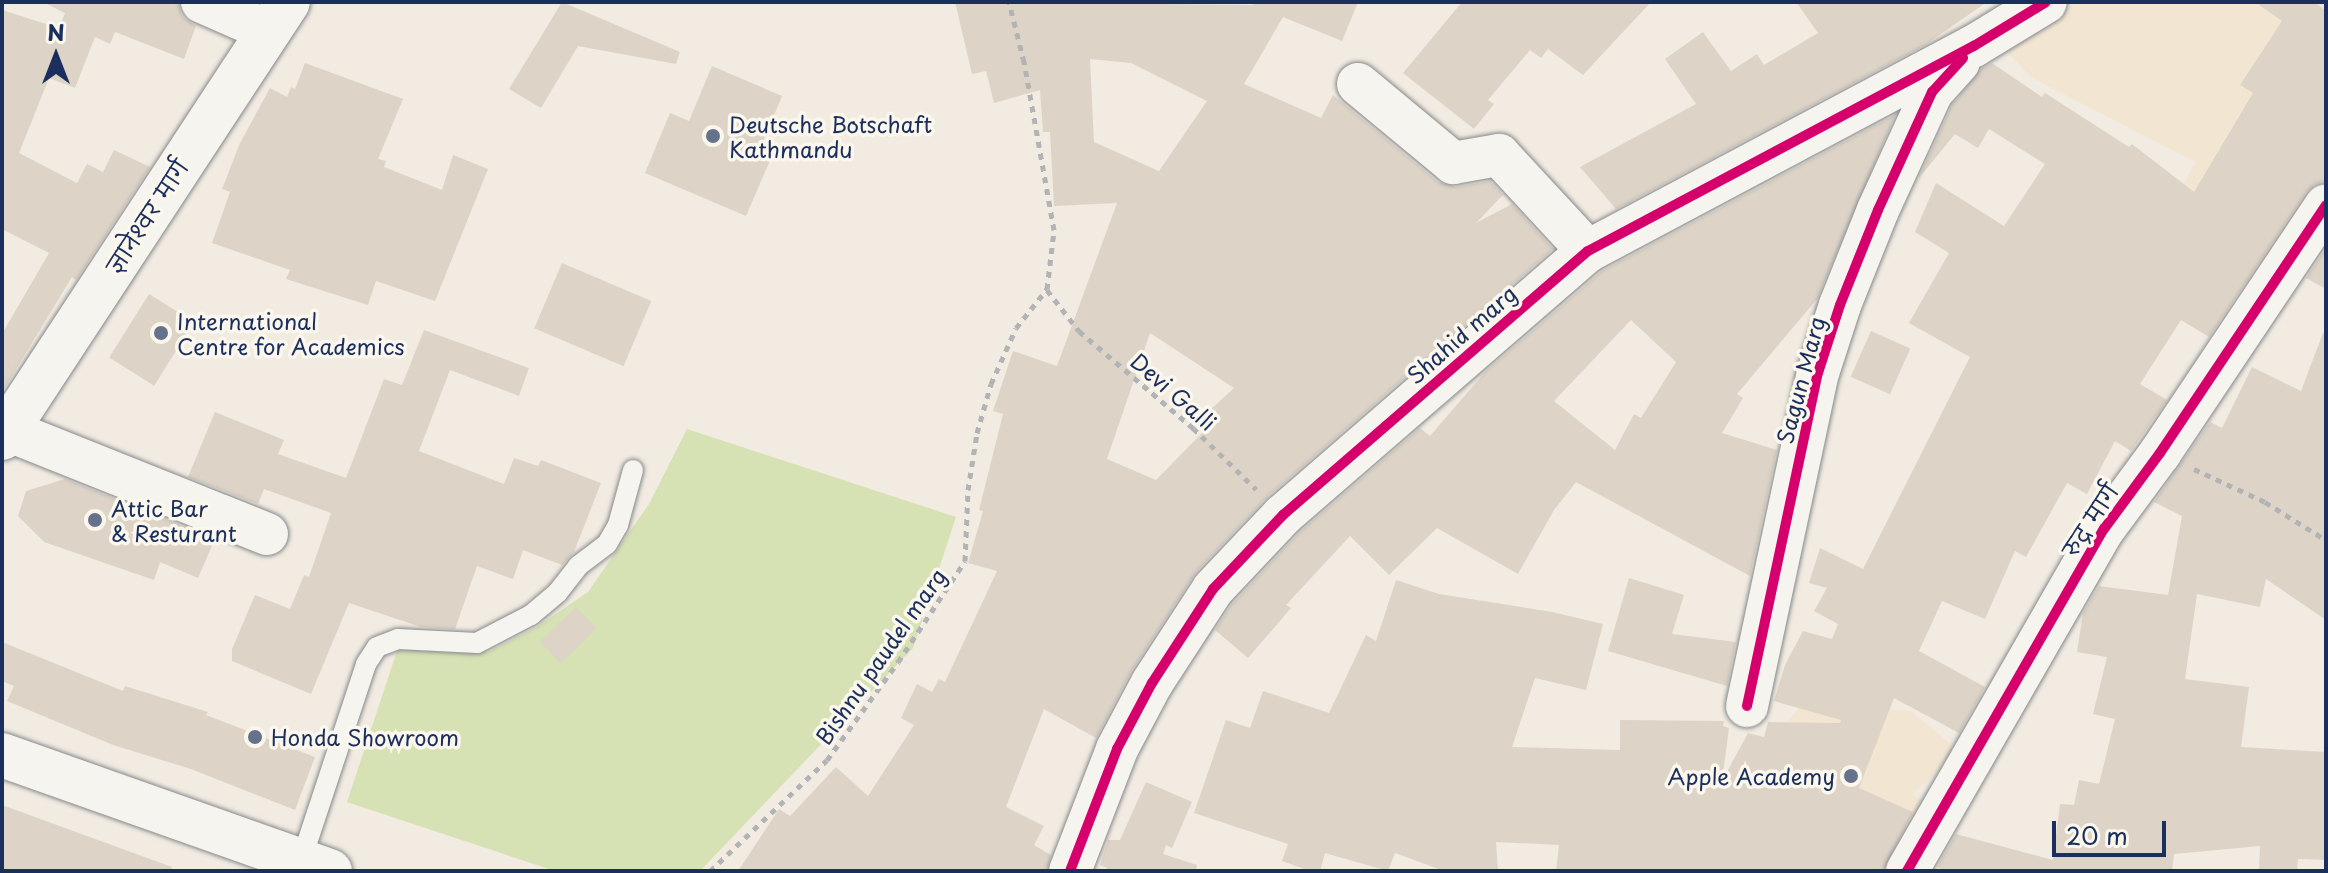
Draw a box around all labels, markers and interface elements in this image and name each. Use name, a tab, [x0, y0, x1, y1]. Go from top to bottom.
text: N	[47, 15, 65, 48]
north arrow	[16, 16, 96, 96]
place label: Deutsche Botschaft Kathmandu	[729, 110, 932, 162]
marker: Deutsche Botschaft Kathmandu	[704, 127, 722, 145]
street label: ज्ञानेश्वर मार्ग	[101, 154, 193, 278]
street label: Shahid marg	[1401, 279, 1521, 389]
place label: International Centre for Academics	[177, 307, 408, 358]
street label: Sagun Marg	[1770, 314, 1830, 446]
marker: International Centre for Academics	[152, 324, 170, 342]
street label: Devi Galli	[1126, 347, 1222, 435]
street label: रुद्र मार्ग	[2057, 479, 2123, 561]
place label: Attic Bar & Resturant	[111, 494, 238, 546]
marker: Attic Bar & Resturant	[86, 511, 104, 529]
street label: Bishnu paudel marg	[809, 563, 951, 749]
place label: Honda Showroom	[271, 724, 459, 750]
marker: Honda Showroom	[246, 728, 264, 746]
place label: Apple Academy	[1666, 763, 1835, 789]
marker: Apple Academy	[1842, 767, 1860, 785]
scale bar	[2056, 805, 2170, 855]
text: 20 m	[2066, 817, 2128, 853]

